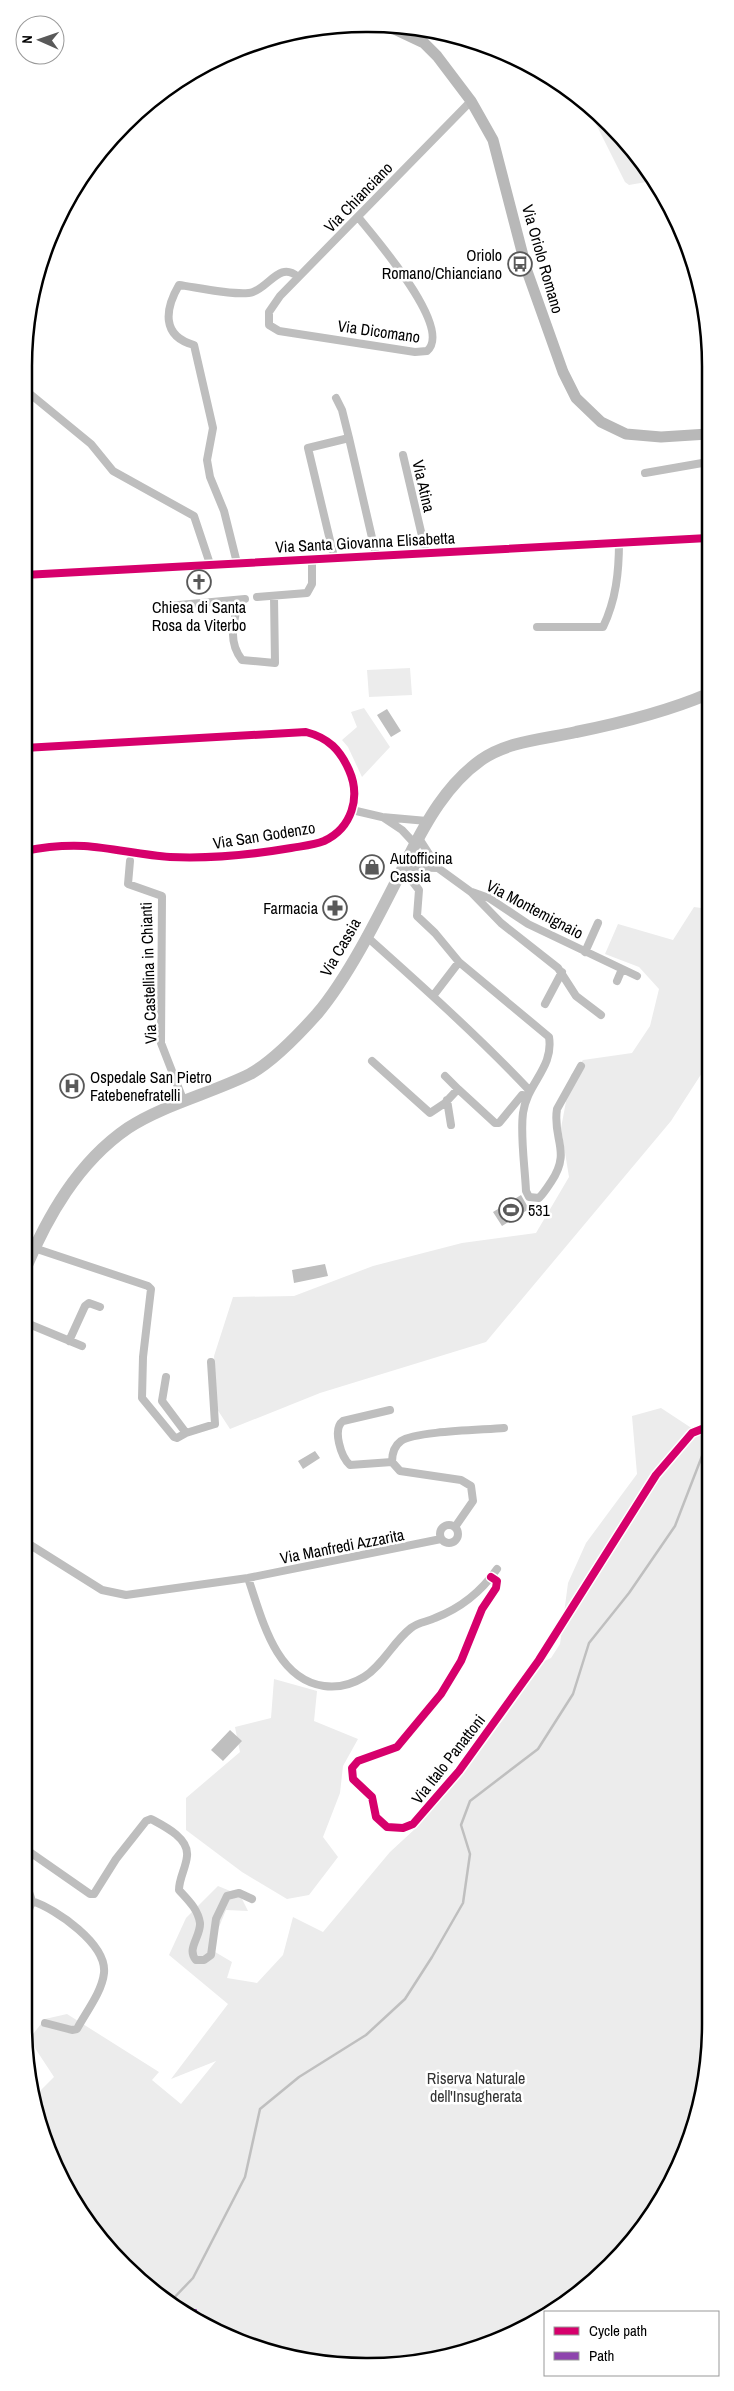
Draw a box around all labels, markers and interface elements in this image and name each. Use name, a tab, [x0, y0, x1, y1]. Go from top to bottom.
north arrow	[15, 15, 65, 65]
text: N	[18, 35, 36, 44]
street label: Via Chianciano	[319, 157, 397, 237]
street label: Via Oriolo Romano	[517, 202, 569, 316]
place label: Oriolo Romano/Chianciano	[382, 244, 502, 284]
bus stop icon: Oriolo Romano/Chianciano	[507, 251, 533, 277]
street label: Via Dicomano	[336, 314, 422, 348]
street label: Via Atina	[407, 458, 441, 515]
street label: Via Santa Giovanna Elisabetta	[275, 526, 456, 558]
church icon: Chiesa di Santa Rosa da Viterbo	[186, 569, 212, 595]
place label: Chiesa di Santa Rosa da Viterbo	[152, 596, 247, 636]
street label: Via San Godenzo	[211, 816, 317, 854]
place label: Autofficina Cassia	[389, 847, 453, 887]
shop icon: Autofficina Cassia	[359, 854, 385, 880]
street label: Via Montemignaio	[483, 874, 587, 944]
pharmacy icon: Farmacia	[322, 895, 348, 921]
place label: Farmacia	[263, 897, 319, 919]
street label: Via Castellina in Chianti	[135, 902, 161, 1044]
street label: Via Cassia	[314, 913, 366, 980]
place label: Ospedale San Pietro Fatebenefratelli	[90, 1066, 212, 1106]
hospital icon: Ospedale San Pietro Fatebenefratelli	[59, 1073, 85, 1099]
sports icon: 531	[498, 1197, 524, 1223]
place label: 531	[528, 1199, 551, 1221]
street label: Via Manfredi Azzarita	[278, 1523, 407, 1569]
street label: Via Italo Panattoni	[406, 1710, 490, 1808]
park label: Riserva Naturale dell'Insugherata	[427, 2067, 525, 2107]
legend	[544, 2311, 719, 2376]
text: Cycle path	[589, 2320, 647, 2341]
text: Path	[589, 2345, 614, 2366]

